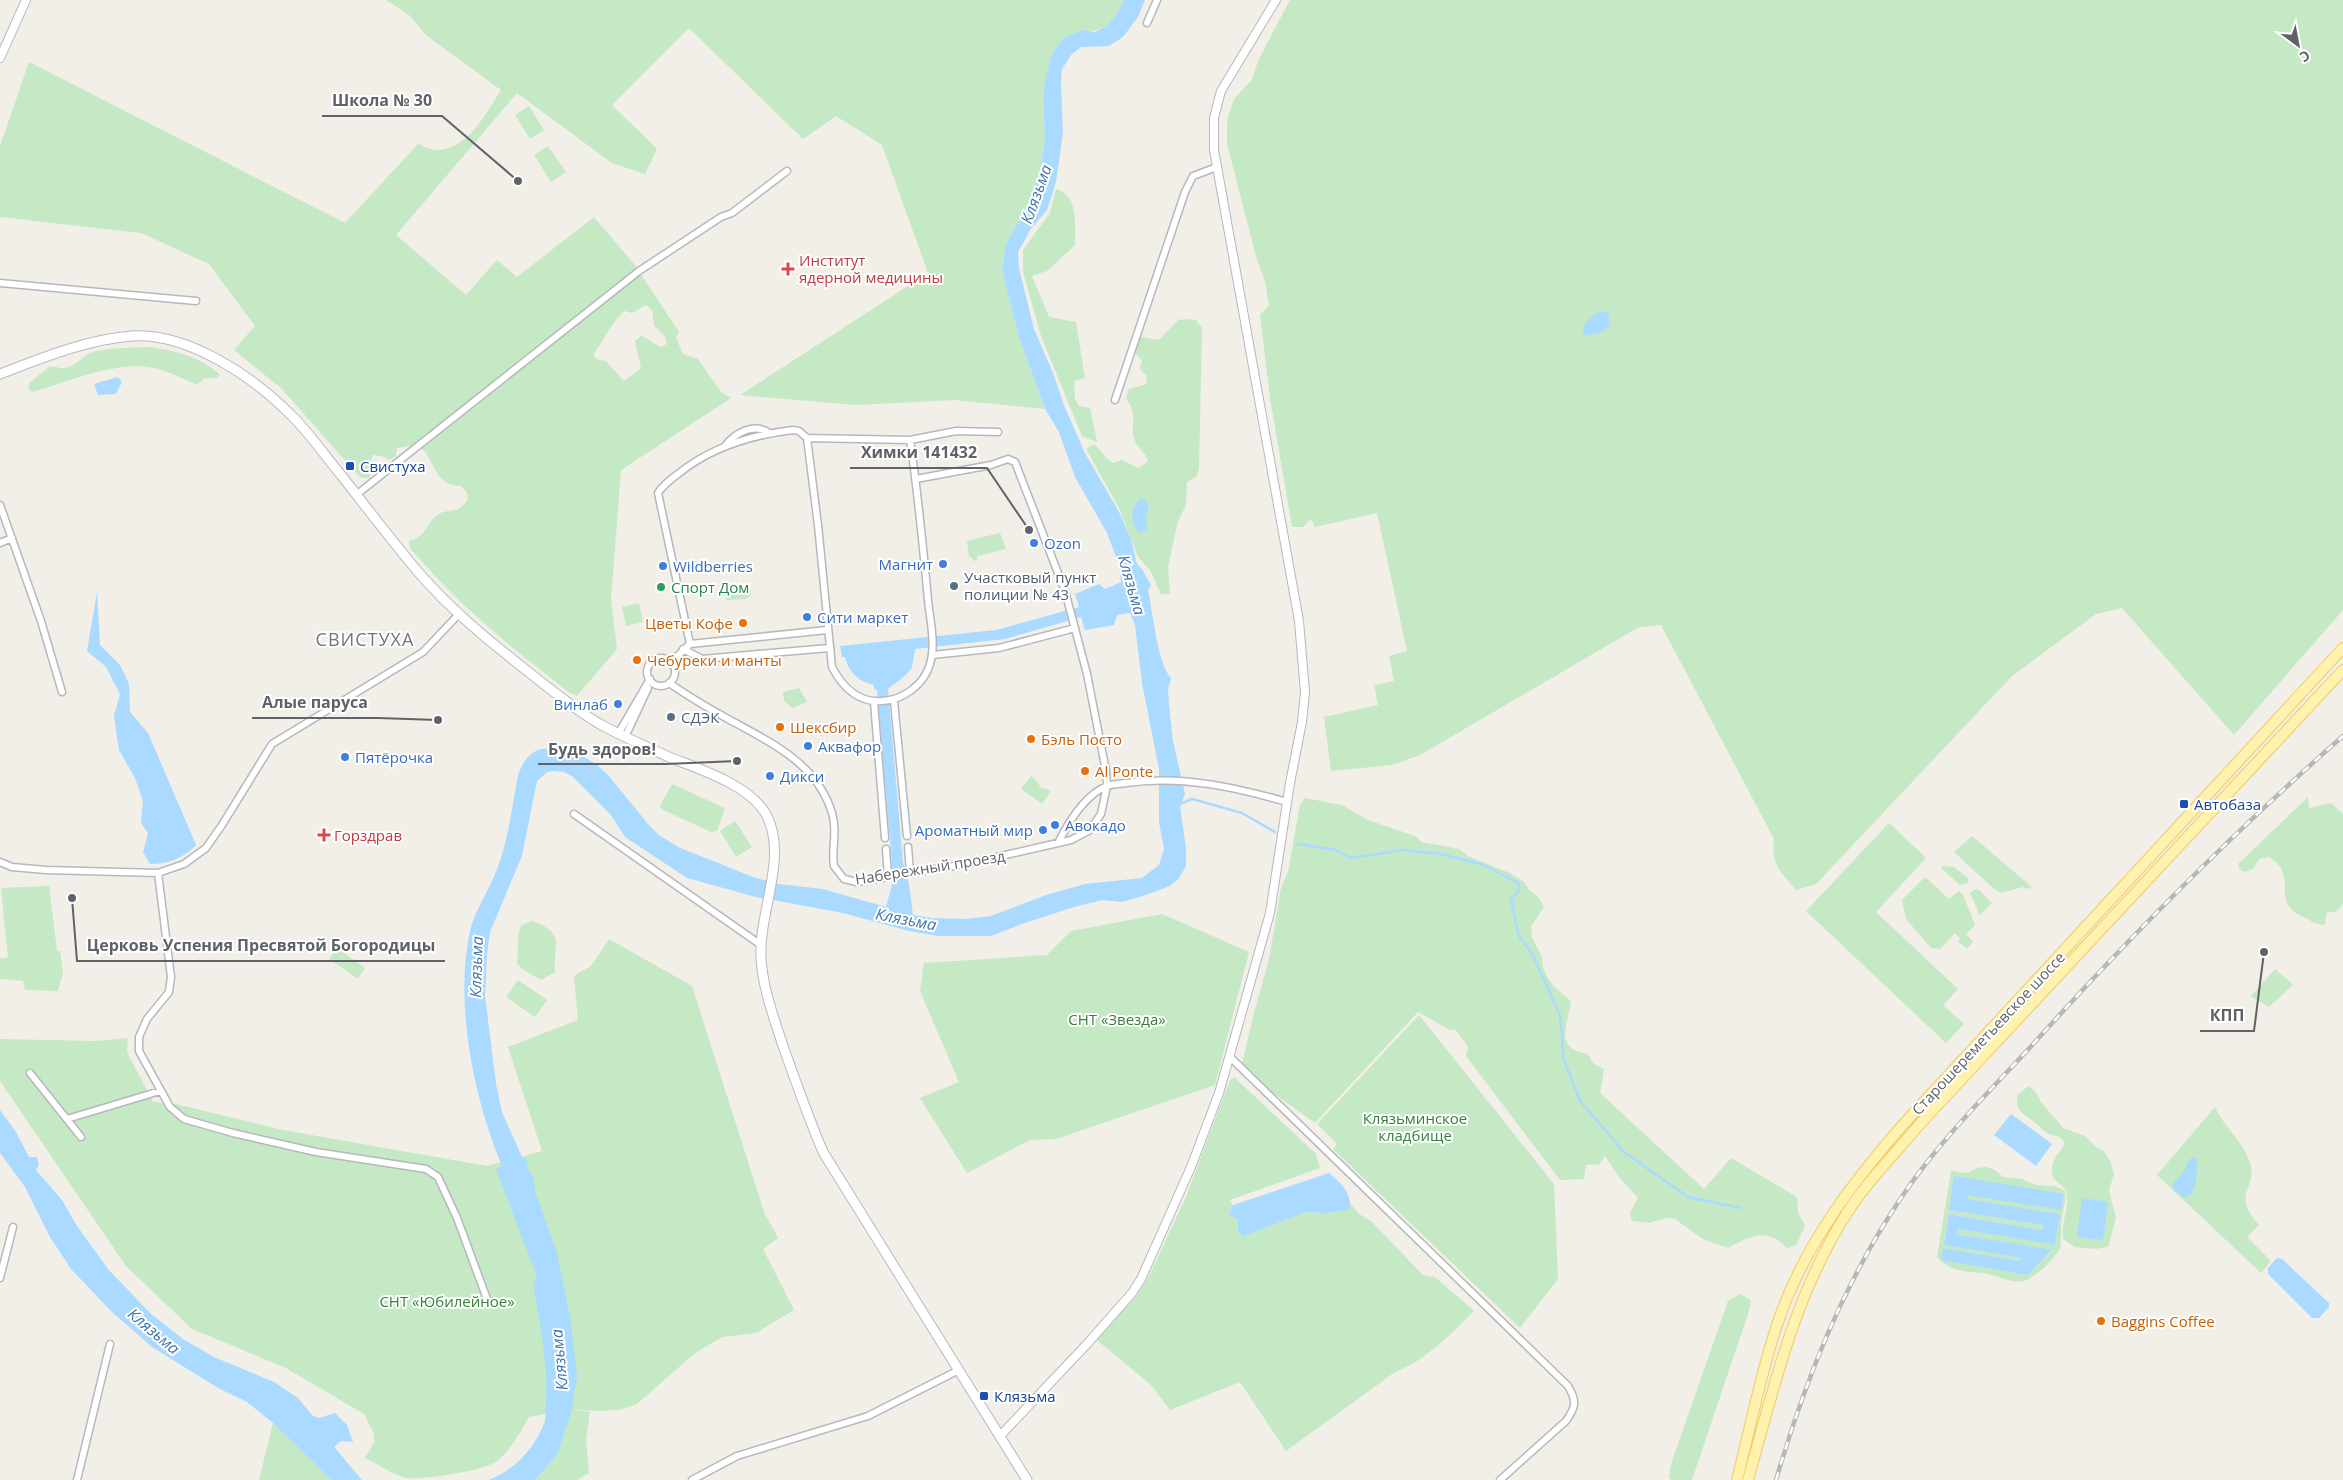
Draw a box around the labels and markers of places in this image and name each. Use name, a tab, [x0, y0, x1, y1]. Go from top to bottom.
callout: Школа № 30	[322, 85, 442, 116]
place label: Институт ядерной медицины	[799, 250, 943, 287]
marker: Институт ядерной медицины	[781, 262, 795, 276]
callout: Химки 141432	[850, 437, 987, 468]
place label: Свистуха	[360, 456, 426, 476]
marker: Свистуха	[344, 460, 356, 472]
place label: Ozon	[1044, 533, 1081, 553]
marker: Ozon	[1028, 537, 1040, 549]
place label: Магнит	[879, 554, 933, 574]
place label: Wildberries	[673, 556, 753, 576]
marker: Магнит	[937, 558, 949, 570]
marker: Wildberries	[657, 560, 669, 572]
place label: Участковый пункт полиции № 43	[964, 567, 1096, 604]
place label: Спорт Дом	[671, 577, 749, 597]
marker: Участковый пункт полиции № 43	[948, 580, 960, 592]
marker: Спорт Дом	[655, 581, 667, 593]
place label: Сити маркет	[817, 607, 908, 627]
marker: Сити маркет	[801, 611, 813, 623]
place label: Цветы Кофе	[645, 613, 733, 633]
marker: Цветы Кофе	[737, 617, 749, 629]
place label: Чебуреки и манты	[647, 650, 782, 670]
marker: Чебуреки и манты	[631, 654, 643, 666]
callout: Алые паруса	[252, 687, 378, 718]
place label: Винлаб	[553, 694, 608, 714]
marker: Винлаб	[612, 698, 624, 710]
place label: СДЭК	[681, 707, 720, 727]
marker: СДЭК	[665, 711, 677, 723]
place label: Шексбир	[790, 717, 856, 737]
marker: Шексбир	[774, 721, 786, 733]
place label: Бэль Посто	[1041, 729, 1122, 749]
callout: Будь здоров!	[538, 733, 666, 764]
marker: Бэль Посто	[1025, 733, 1037, 745]
place label: Аквафор	[818, 736, 881, 756]
marker: Аквафор	[802, 740, 814, 752]
place label: Пятёрочка	[355, 747, 433, 767]
marker: Пятёрочка	[339, 751, 351, 763]
place label: Al Ponte	[1095, 761, 1153, 781]
marker: Al Ponte	[1079, 765, 1091, 777]
place label: Дикси	[780, 766, 824, 786]
marker: Дикси	[764, 770, 776, 782]
place label: Автобаза	[2194, 794, 2261, 814]
marker: Автобаза	[2178, 798, 2190, 810]
place label: Авокадо	[1065, 815, 1126, 835]
marker: Авокадо	[1049, 819, 1061, 831]
place label: Ароматный мир	[915, 820, 1033, 840]
marker: Ароматный мир	[1037, 824, 1049, 836]
place label: Горздрав	[334, 825, 402, 845]
marker: Горздрав	[318, 829, 330, 841]
callout: Церковь Успения Пресвятой Богородицы	[77, 930, 445, 961]
callout: КПП	[2200, 1000, 2254, 1031]
place label: Baggins Coffee	[2111, 1311, 2215, 1331]
marker: Baggins Coffee	[2095, 1315, 2107, 1327]
place label: Клязьма	[994, 1386, 1055, 1406]
marker: Клязьма	[978, 1390, 990, 1402]

